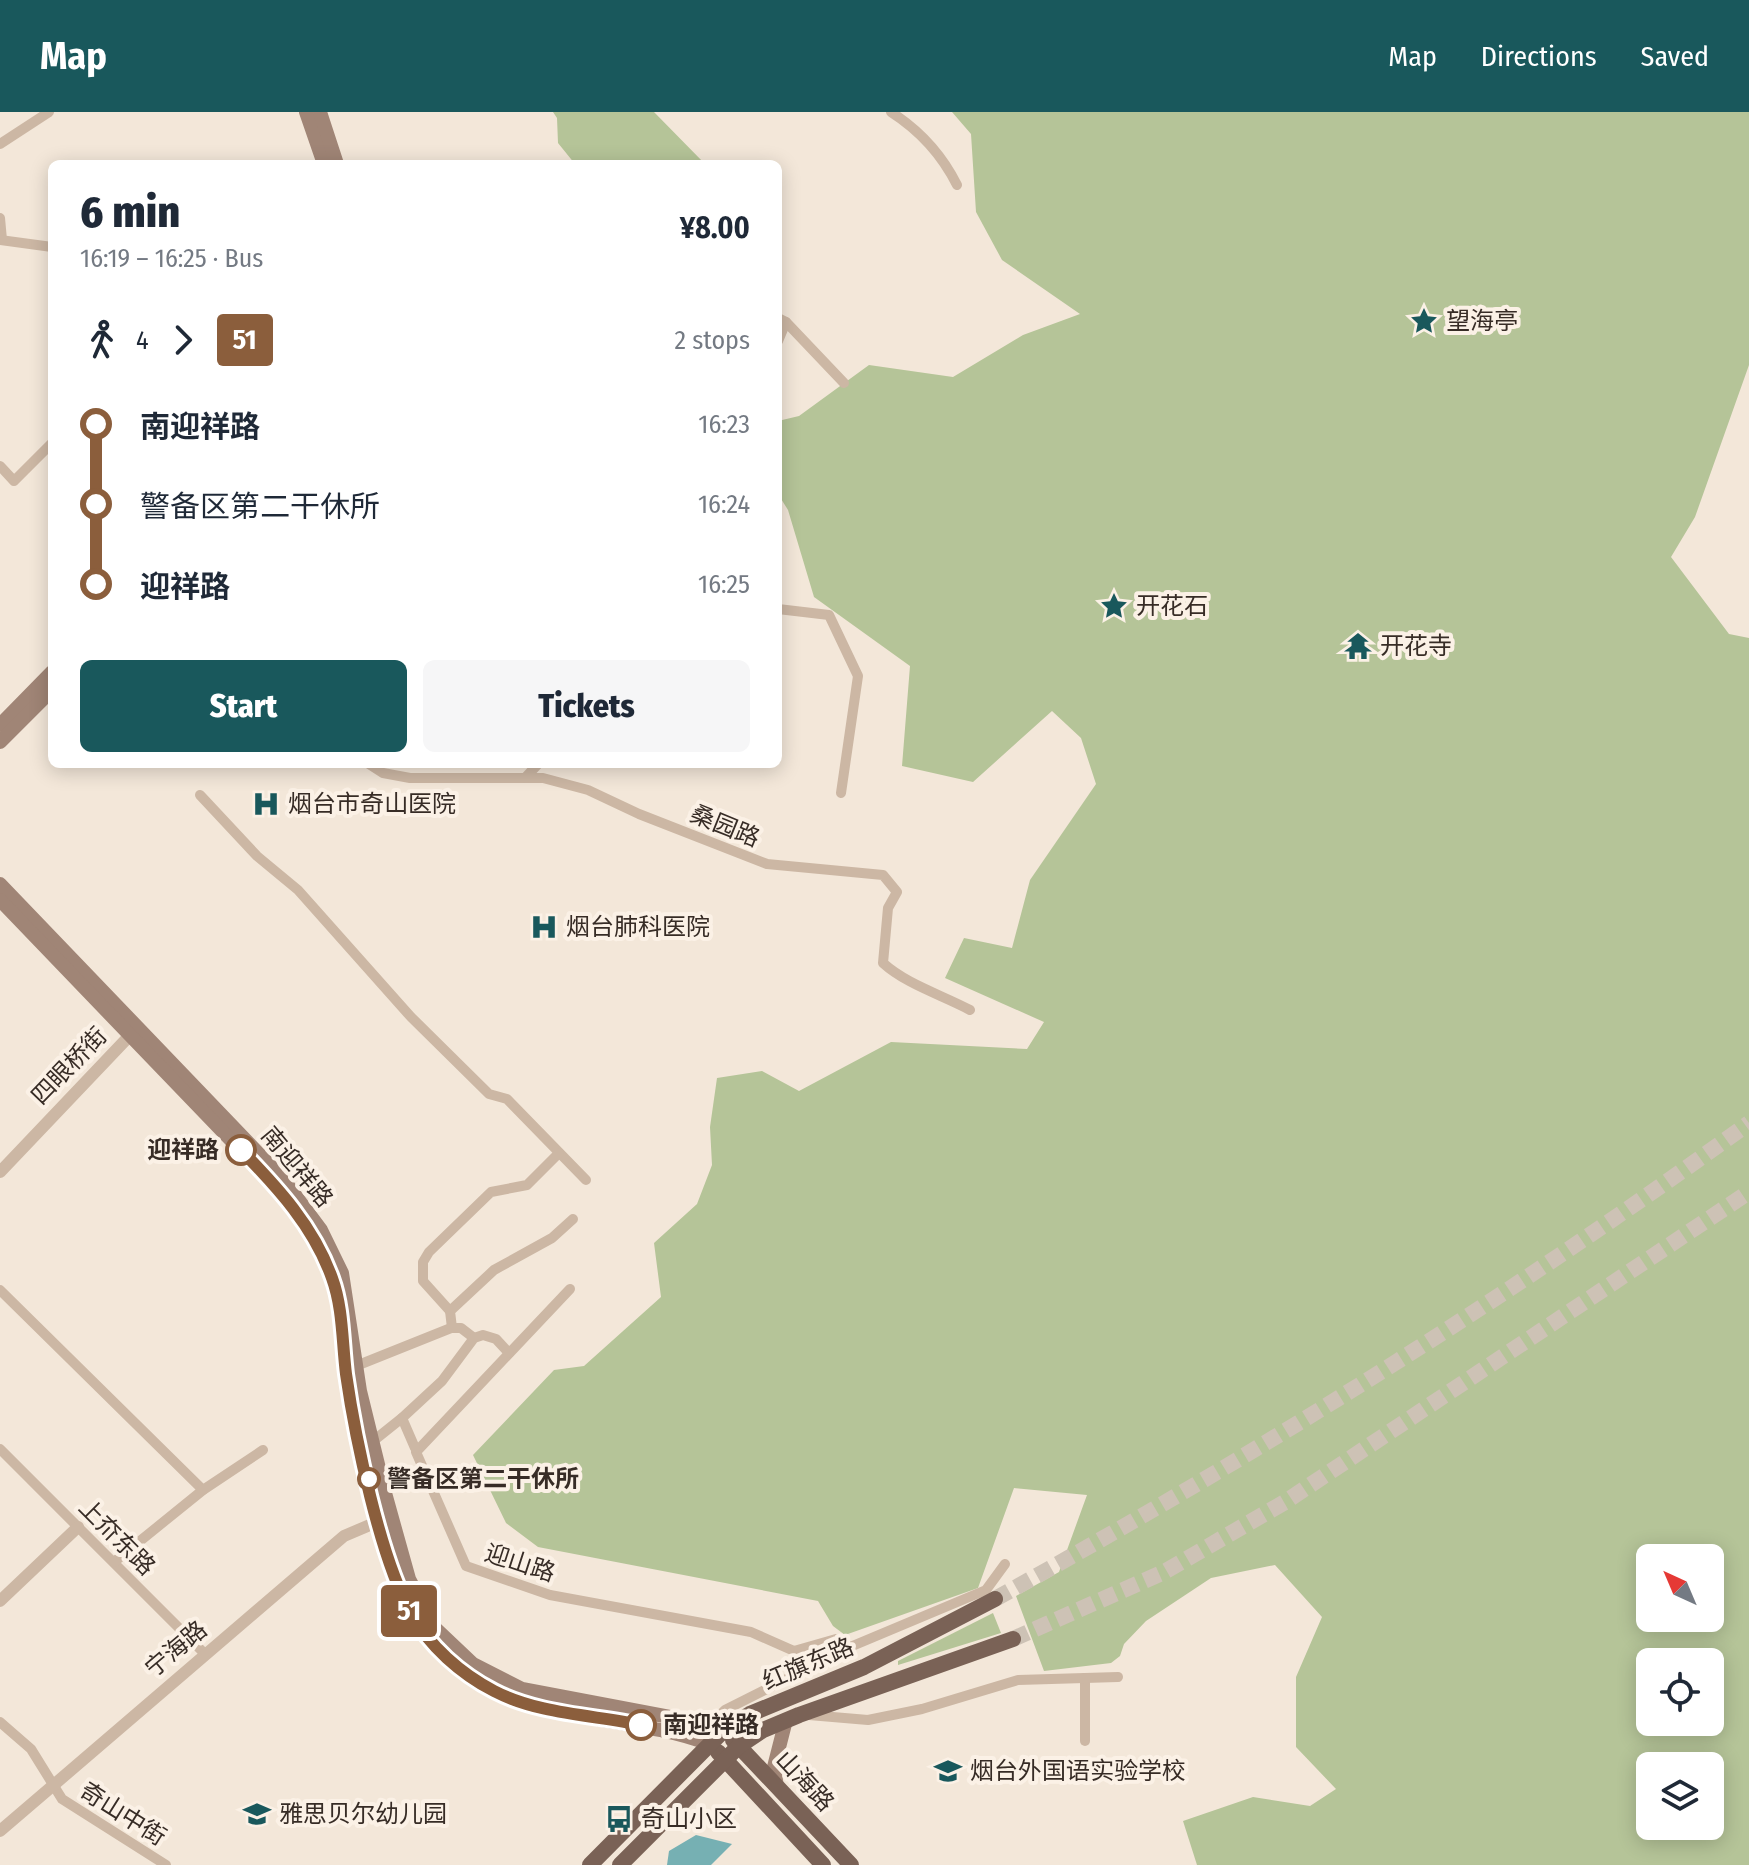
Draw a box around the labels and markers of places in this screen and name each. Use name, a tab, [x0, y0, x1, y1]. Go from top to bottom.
place icon: 望海亭	[1409, 306, 1439, 336]
place label: 望海亭	[1446, 307, 1518, 335]
place icon: 开花石	[1099, 591, 1129, 621]
place label: 开花石	[1136, 592, 1208, 620]
temple icon: 开花寺	[1343, 631, 1373, 661]
place label: 开花寺	[1380, 632, 1452, 660]
hospital icon: 烟台市奇山医院	[251, 789, 281, 819]
place label: 烟台市奇山医院	[288, 790, 456, 818]
hospital icon: 烟台肺科医院	[529, 912, 559, 942]
place label: 烟台肺科医院	[566, 913, 710, 941]
marker: 迎祥路	[226, 1135, 256, 1165]
place label: 迎祥路	[147, 1136, 219, 1164]
place label: 警备区第二干休所	[387, 1465, 579, 1493]
marker: 警备区第二干休所	[358, 1468, 380, 1490]
marker: 南迎祥路	[626, 1710, 656, 1740]
place label: 南迎祥路	[663, 1711, 759, 1739]
school or university icon: 烟台外国语实验学校	[933, 1756, 963, 1786]
place label: 烟台外国语实验学校	[970, 1757, 1186, 1785]
school or university icon: 雅思贝尔幼儿园	[242, 1799, 272, 1829]
place label: 雅思贝尔幼儿园	[279, 1800, 447, 1828]
bus stop icon: 奇山小区	[604, 1804, 634, 1834]
place label: 奇山小区	[641, 1805, 737, 1833]

